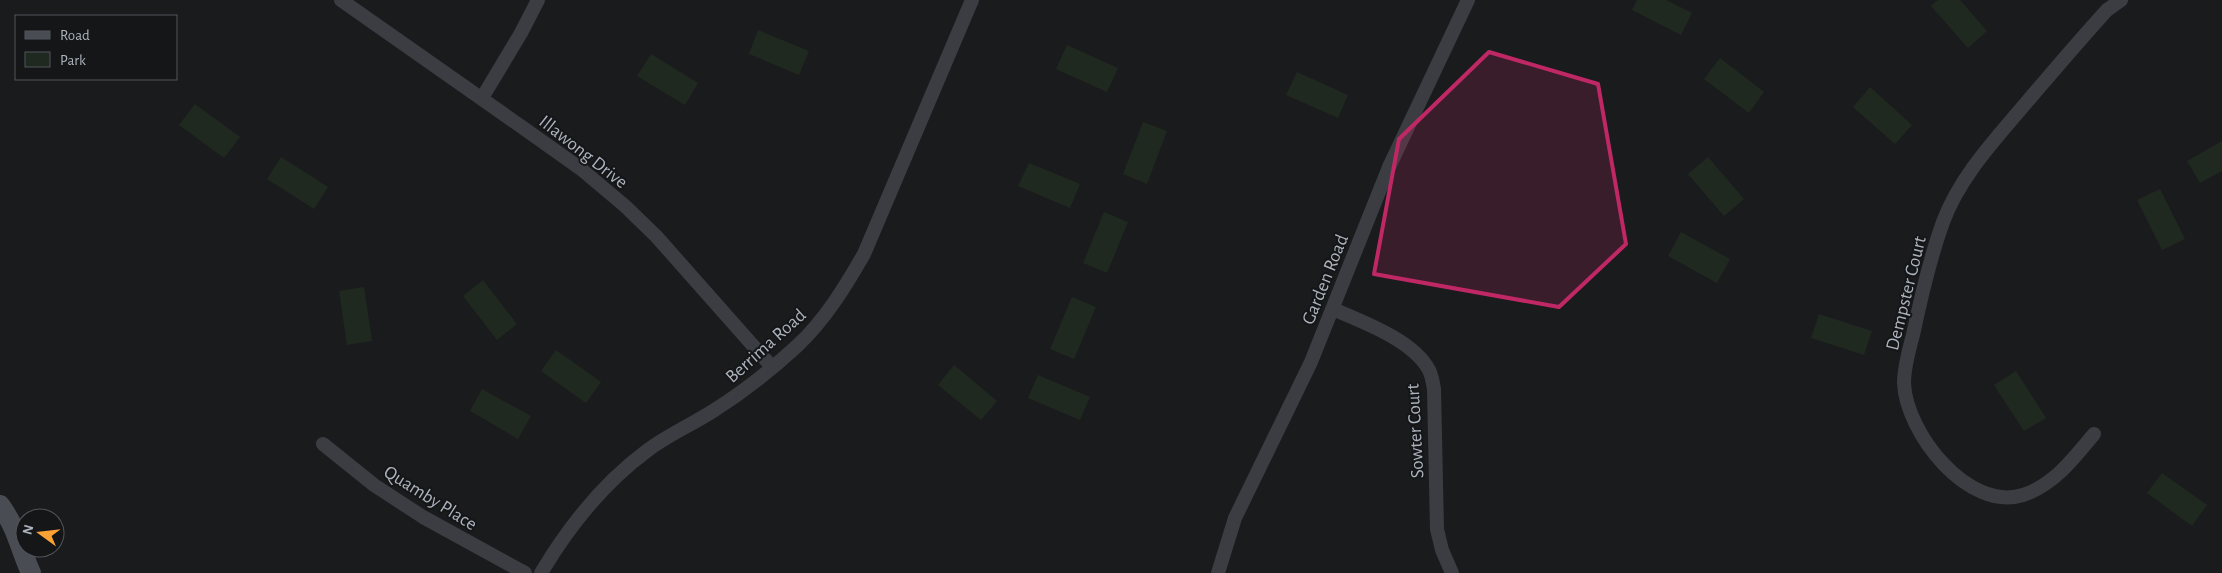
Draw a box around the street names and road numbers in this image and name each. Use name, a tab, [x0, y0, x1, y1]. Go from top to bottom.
street label: Illawong Drive	[535, 112, 631, 192]
street label: Garden Road	[1299, 232, 1352, 327]
street label: Dempster Court	[1883, 234, 1930, 353]
street label: Berrima Road	[722, 305, 810, 387]
street label: Sowter Court	[1404, 383, 1427, 479]
street label: Quamby Place	[380, 462, 480, 534]

